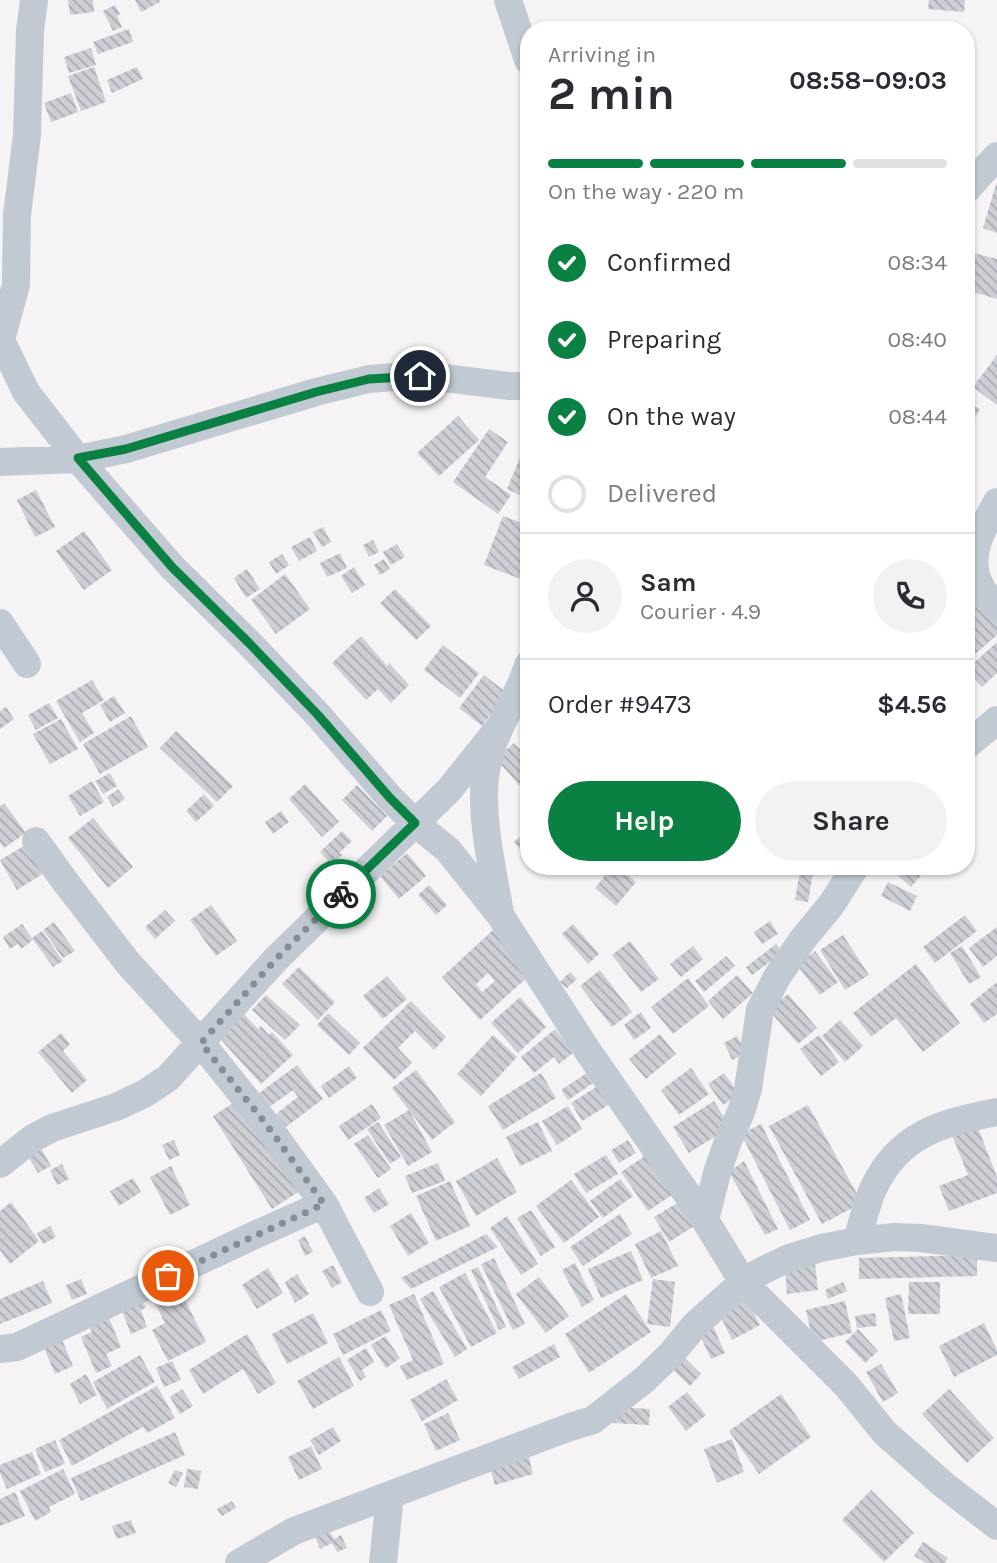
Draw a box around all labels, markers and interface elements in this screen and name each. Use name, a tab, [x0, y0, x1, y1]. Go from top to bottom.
text: Arriving in	[548, 41, 656, 68]
text: 08:58–09:03	[789, 65, 947, 96]
text: 2 min	[548, 67, 675, 121]
text: On the way · 220 m	[548, 178, 744, 205]
icon: check	[548, 244, 586, 282]
text: Confirmed	[607, 247, 732, 278]
text: 08:34	[887, 249, 947, 276]
icon: check	[548, 321, 586, 359]
text: Preparing	[607, 324, 721, 355]
text: 08:40	[887, 326, 947, 353]
pin	[390, 346, 450, 406]
icon: home	[401, 357, 439, 395]
icon: check	[548, 398, 586, 436]
text: On the way	[607, 401, 736, 432]
text: 08:44	[888, 403, 947, 430]
text: Delivered	[607, 478, 717, 509]
button: person	[548, 559, 622, 633]
button: phone	[873, 559, 947, 633]
text: Sam	[640, 567, 696, 598]
text: Courier · 4.9	[640, 598, 761, 625]
text: Order #9473	[548, 689, 692, 720]
text: $4.56	[877, 689, 947, 720]
button: Help	[548, 781, 741, 861]
button: Share	[755, 781, 947, 861]
courier	[306, 859, 376, 929]
icon: bike	[322, 875, 360, 913]
pin	[138, 1246, 198, 1306]
icon: bag	[149, 1257, 187, 1295]

